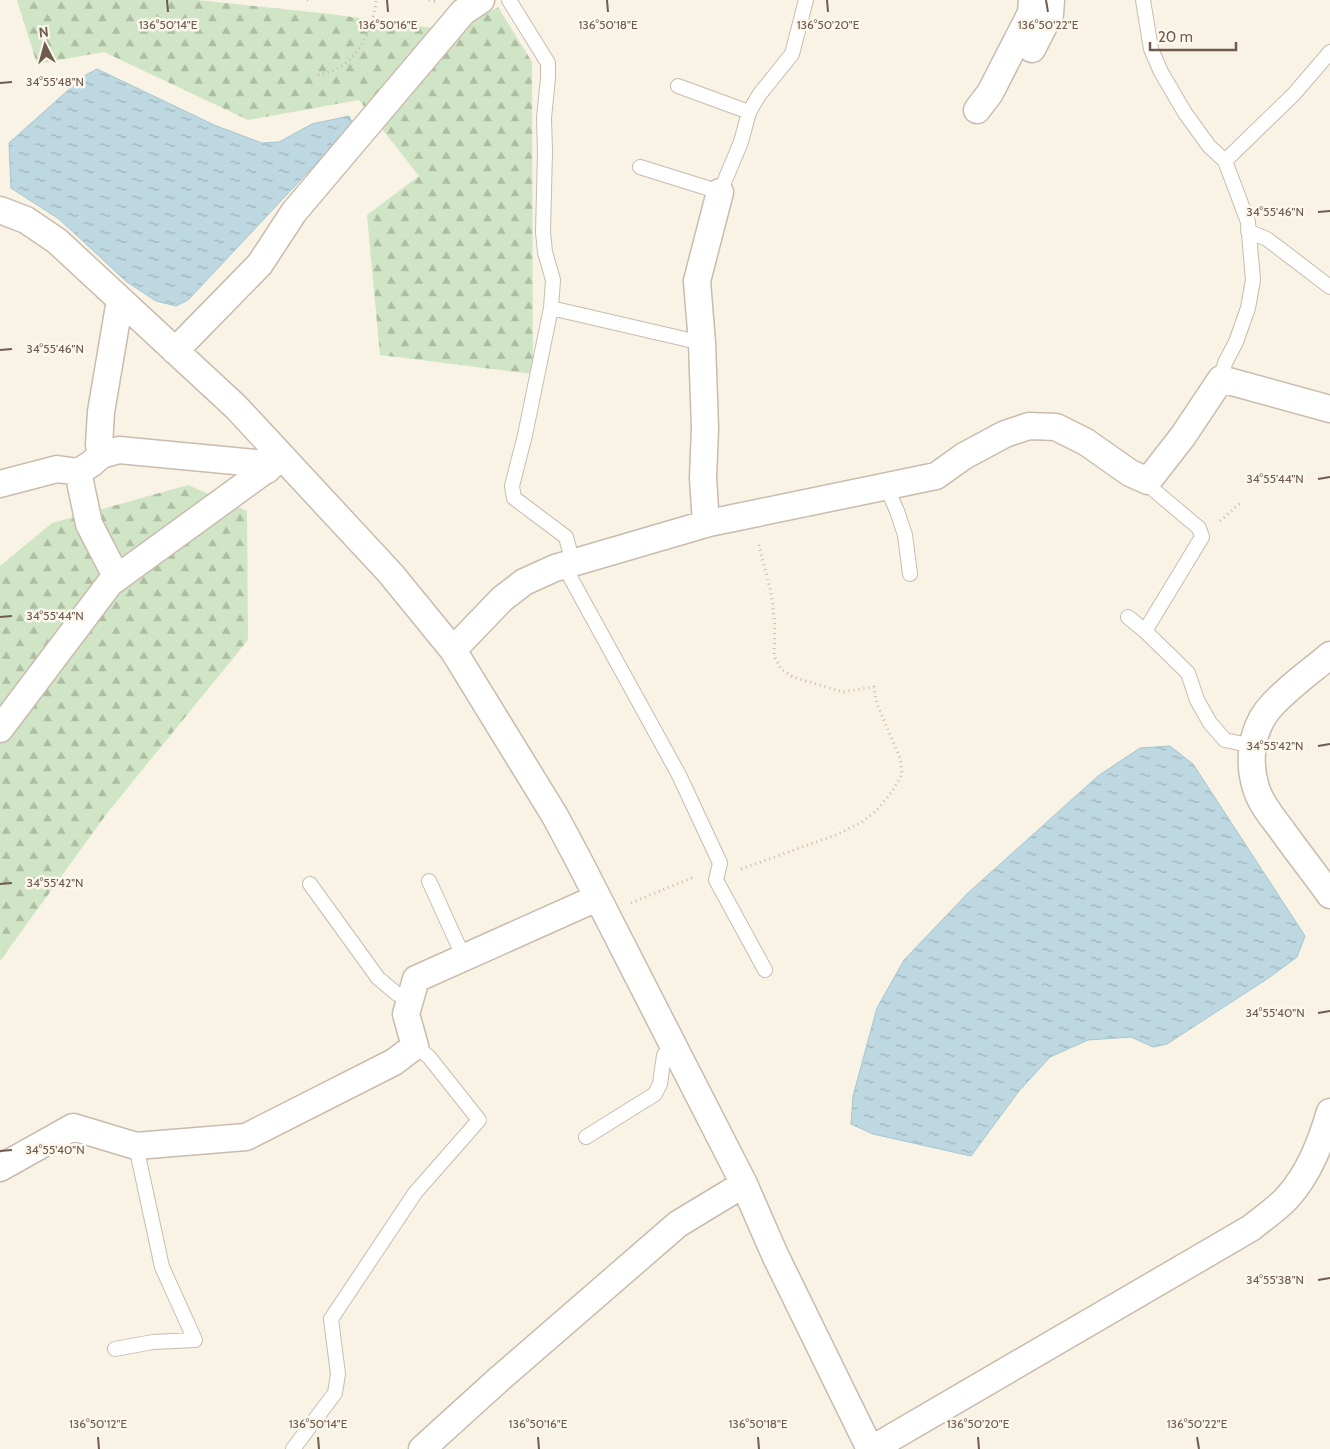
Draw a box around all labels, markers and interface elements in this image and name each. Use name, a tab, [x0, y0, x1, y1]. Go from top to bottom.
text: 136°50'14"E	[139, 17, 198, 32]
text: 136°50'16"E	[359, 17, 418, 32]
text: 136°50'18"E	[578, 17, 638, 32]
text: 136°50'20"E	[797, 17, 860, 32]
text: 136°50'22"E	[1018, 17, 1079, 32]
north arrow	[20, 20, 70, 70]
scale bar	[1150, 20, 1236, 52]
text: N	[38, 23, 50, 42]
text: 20 m	[1158, 28, 1193, 46]
text: 34°55'48"N	[26, 74, 84, 89]
text: 34°55'46"N	[1246, 204, 1304, 219]
text: 34°55'46"N	[26, 341, 84, 356]
text: 34°55'44"N	[1246, 471, 1304, 486]
text: 34°55'44"N	[26, 608, 84, 623]
text: 34°55'42"N	[1246, 738, 1304, 753]
text: 34°55'42"N	[26, 875, 84, 890]
text: 34°55'40"N	[1245, 1005, 1305, 1020]
text: 34°55'40"N	[25, 1142, 85, 1157]
text: 34°55'38"N	[1246, 1272, 1304, 1287]
text: 136°50'12"E	[69, 1416, 127, 1431]
text: 136°50'14"E	[289, 1416, 348, 1431]
text: 136°50'16"E	[509, 1416, 568, 1431]
text: 136°50'18"E	[728, 1416, 788, 1431]
text: 136°50'20"E	[947, 1416, 1010, 1431]
text: 136°50'22"E	[1167, 1416, 1228, 1431]

